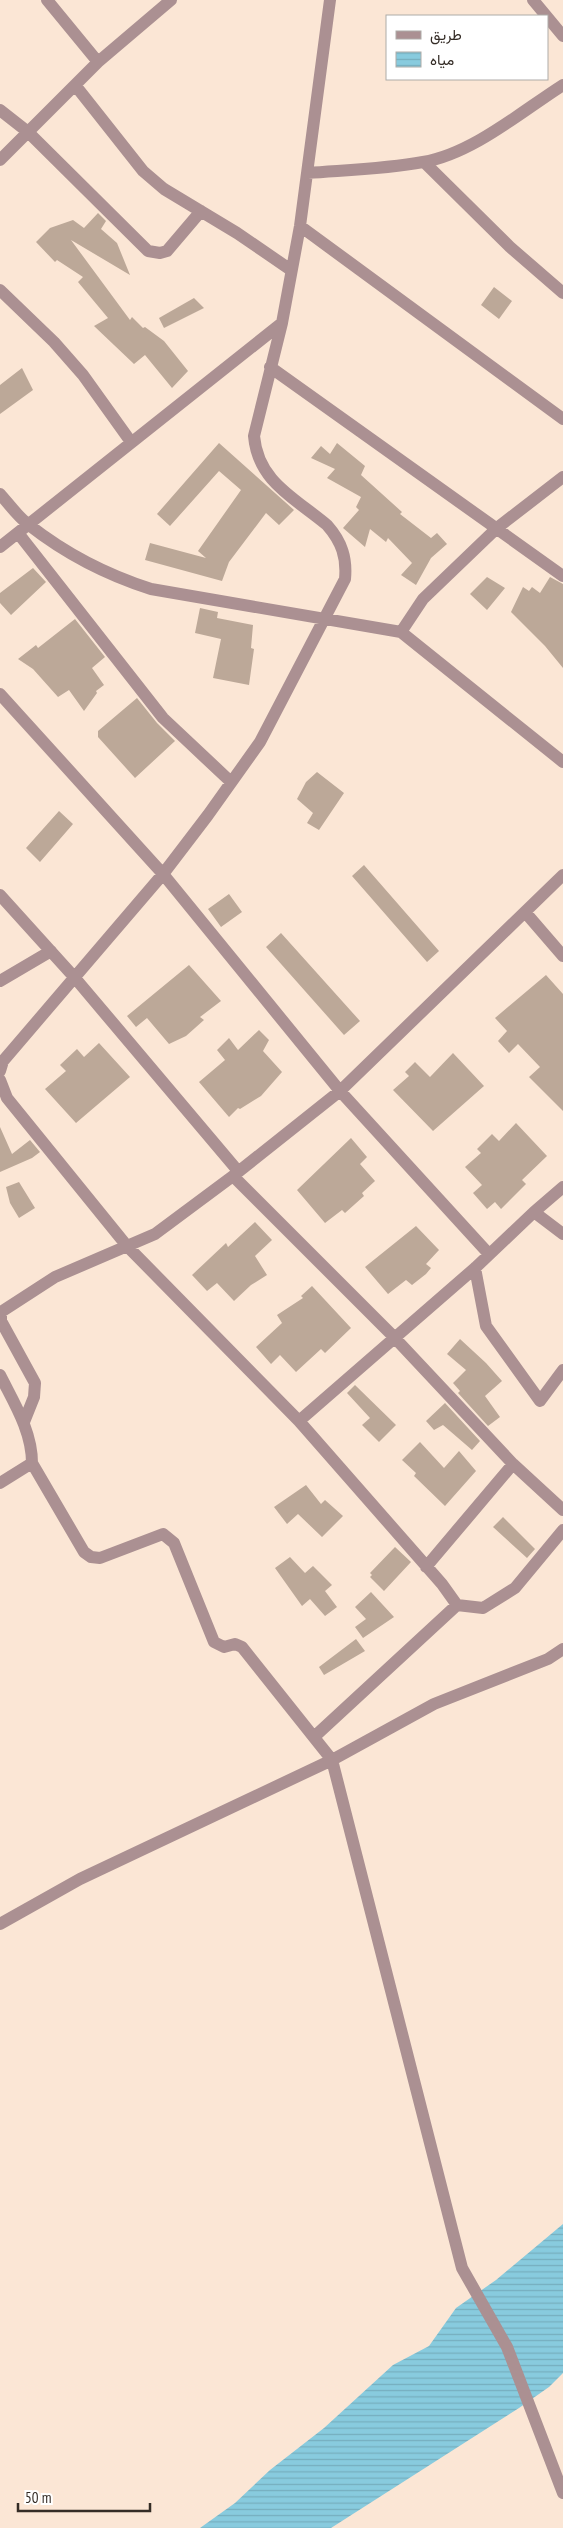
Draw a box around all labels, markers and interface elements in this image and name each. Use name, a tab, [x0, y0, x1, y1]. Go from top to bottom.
legend	[386, 15, 548, 80]
text: طريق	[430, 25, 462, 45]
text: مياه	[430, 50, 454, 69]
scale bar	[18, 2480, 150, 2512]
text: 50 m	[25, 2488, 51, 2507]

